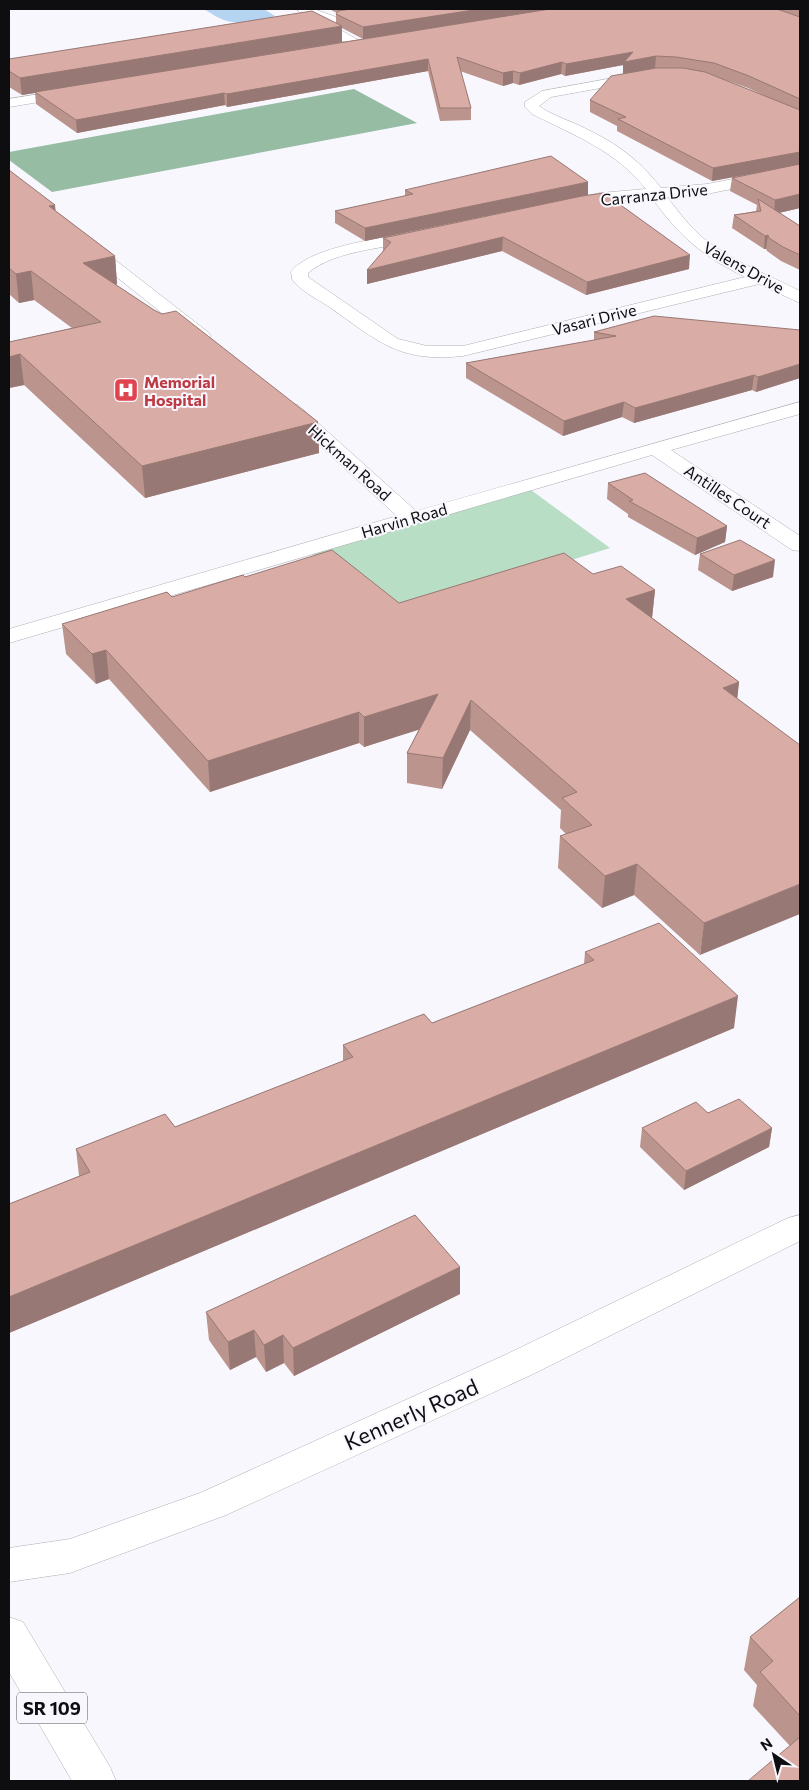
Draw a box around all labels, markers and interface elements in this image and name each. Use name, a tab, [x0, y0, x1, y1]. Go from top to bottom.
street label: Carranza Drive	[600, 179, 708, 209]
street label: Valens Drive	[700, 237, 788, 297]
street label: Vasari Drive	[550, 299, 638, 339]
place label: Memorial Hospital	[144, 372, 215, 409]
hospital icon: Memorial Hospital	[113, 377, 139, 403]
street label: Hickman Road	[305, 420, 395, 504]
street label: Antilles Court	[681, 460, 775, 532]
street label: Harvin Road	[359, 499, 449, 541]
street label: Kennerly Road	[340, 1372, 482, 1456]
road number: SR 109	[17, 1692, 87, 1724]
north arrow	[749, 1730, 799, 1780]
text: N	[757, 1734, 775, 1754]

